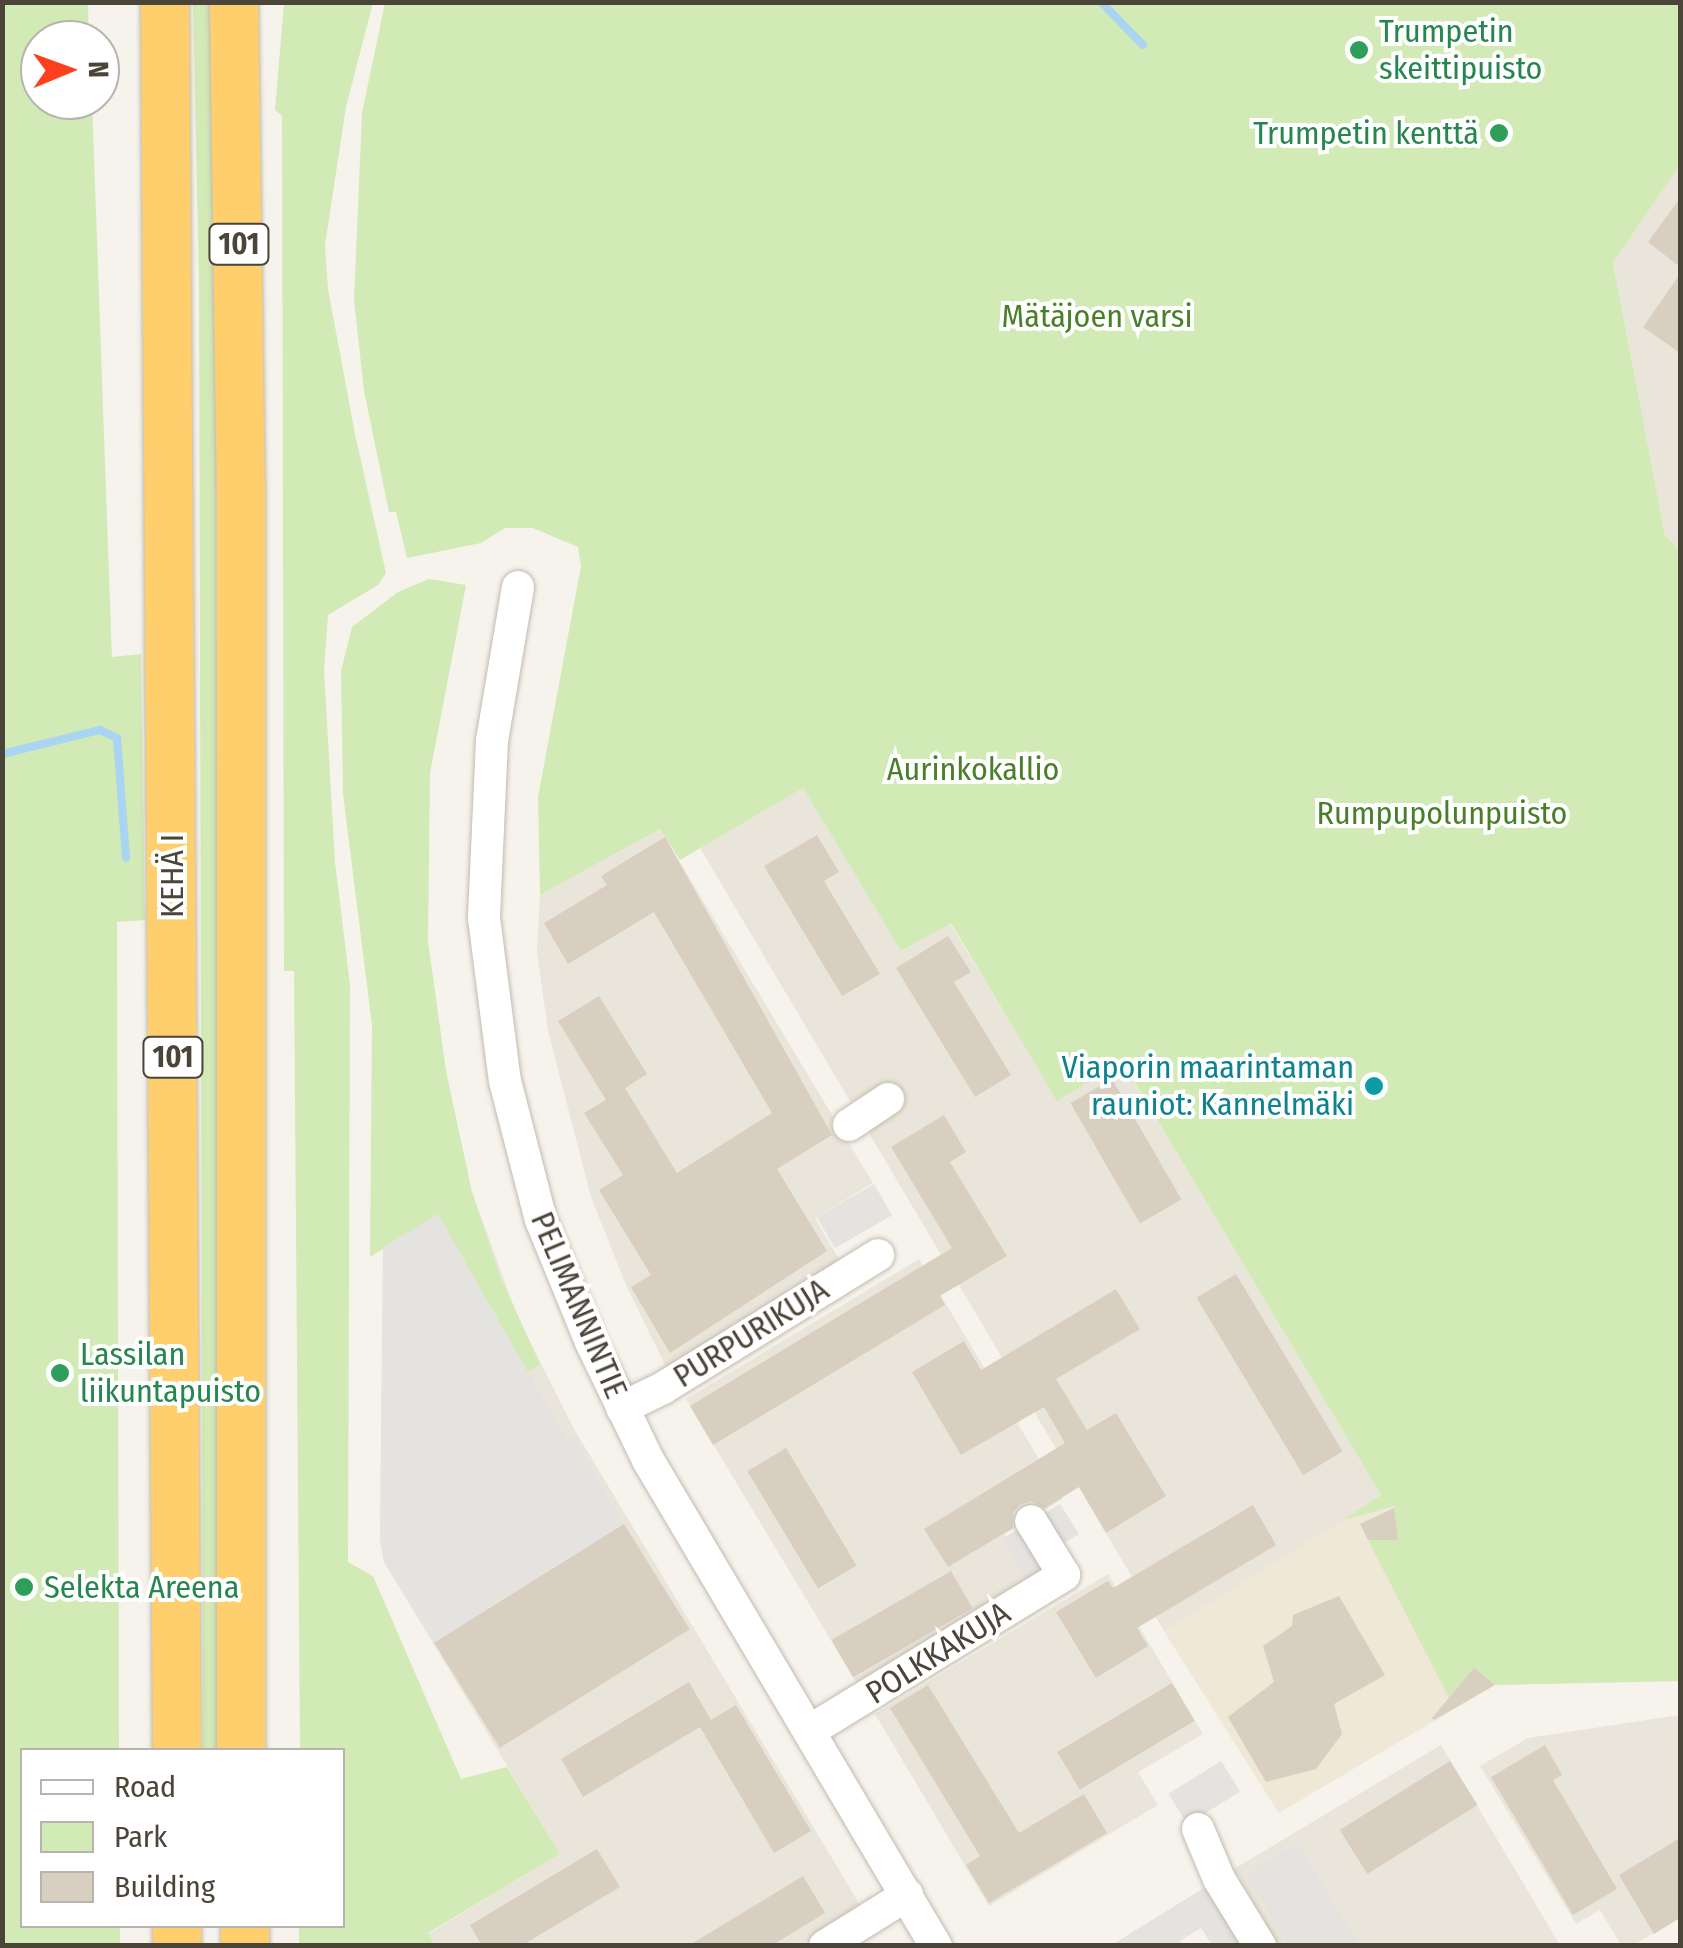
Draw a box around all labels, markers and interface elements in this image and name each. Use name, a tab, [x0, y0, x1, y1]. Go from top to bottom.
place label: Trumpetin skeittipuisto	[1379, 13, 1542, 88]
north arrow	[20, 20, 120, 120]
marker: Trumpetin skeittipuisto	[1348, 39, 1370, 61]
text: N	[82, 61, 115, 78]
place label: Trumpetin kenttä	[1253, 114, 1479, 152]
marker: Trumpetin kenttä	[1488, 122, 1510, 144]
road number: 101	[206, 219, 272, 269]
park label: Mätäjoen varsi	[1001, 297, 1193, 335]
park label: Aurinkokallio	[887, 750, 1059, 788]
park label: Rumpupolunpuisto	[1317, 794, 1567, 832]
street label: KEHÄ I	[153, 834, 191, 918]
road number: 101	[140, 1032, 206, 1082]
place label: Viaporin maarintaman rauniot: Kannelmäki	[1062, 1049, 1354, 1124]
marker: Viaporin maarintaman rauniot: Kannelmäki	[1363, 1075, 1385, 1097]
street label: PELIMANNINTIE	[522, 1206, 636, 1404]
street label: PURPURIKUJA	[666, 1270, 836, 1396]
place label: Lassilan liikuntapuisto	[80, 1336, 261, 1411]
marker: Lassilan liikuntapuisto	[49, 1362, 71, 1384]
place label: Selekta Areena	[44, 1568, 239, 1606]
marker: Selekta Areena	[13, 1576, 35, 1598]
street label: POLKKAKUJA	[859, 1594, 1017, 1712]
legend	[20, 1748, 345, 1928]
text: Road	[114, 1769, 176, 1805]
text: Park	[114, 1819, 167, 1855]
text: Building	[114, 1869, 215, 1905]

